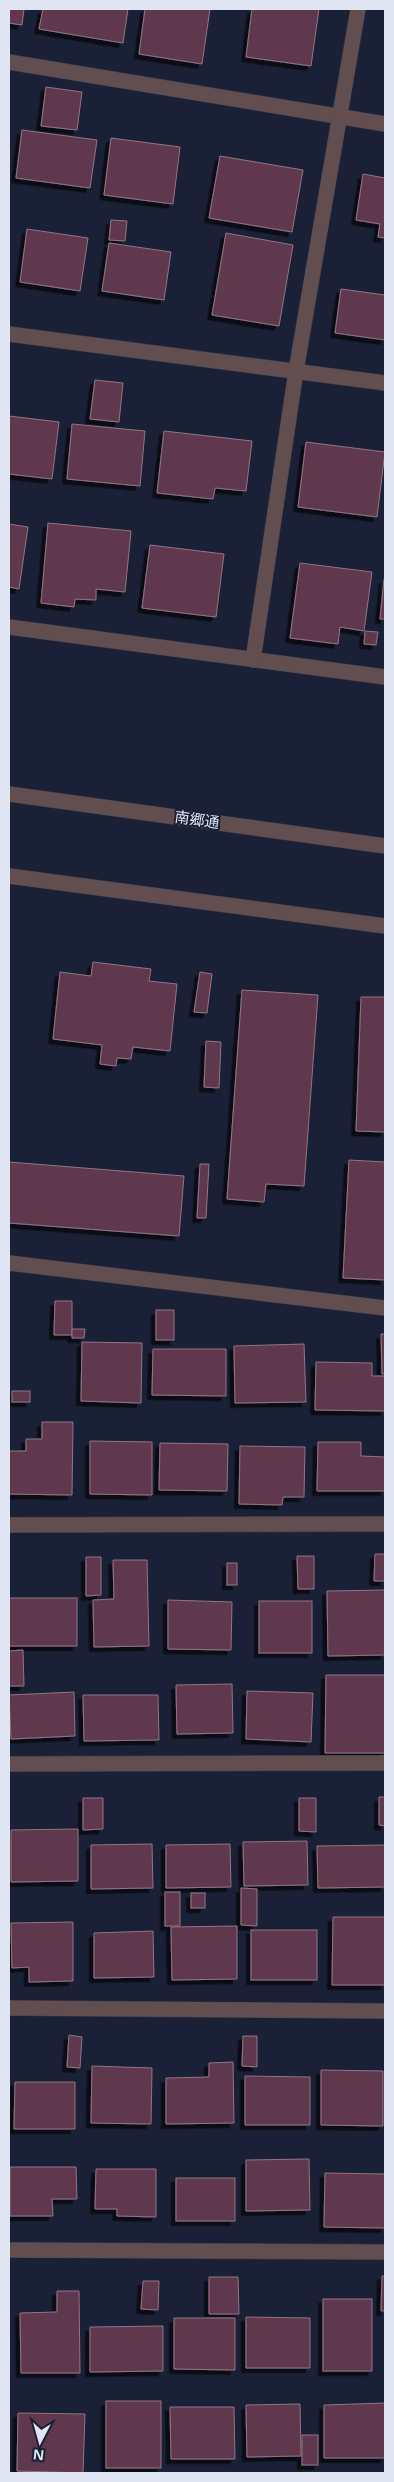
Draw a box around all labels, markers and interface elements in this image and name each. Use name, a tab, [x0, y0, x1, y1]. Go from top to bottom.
street label: 南郷通	[173, 806, 221, 832]
north arrow	[15, 2417, 65, 2467]
text: N	[32, 2445, 45, 2465]

